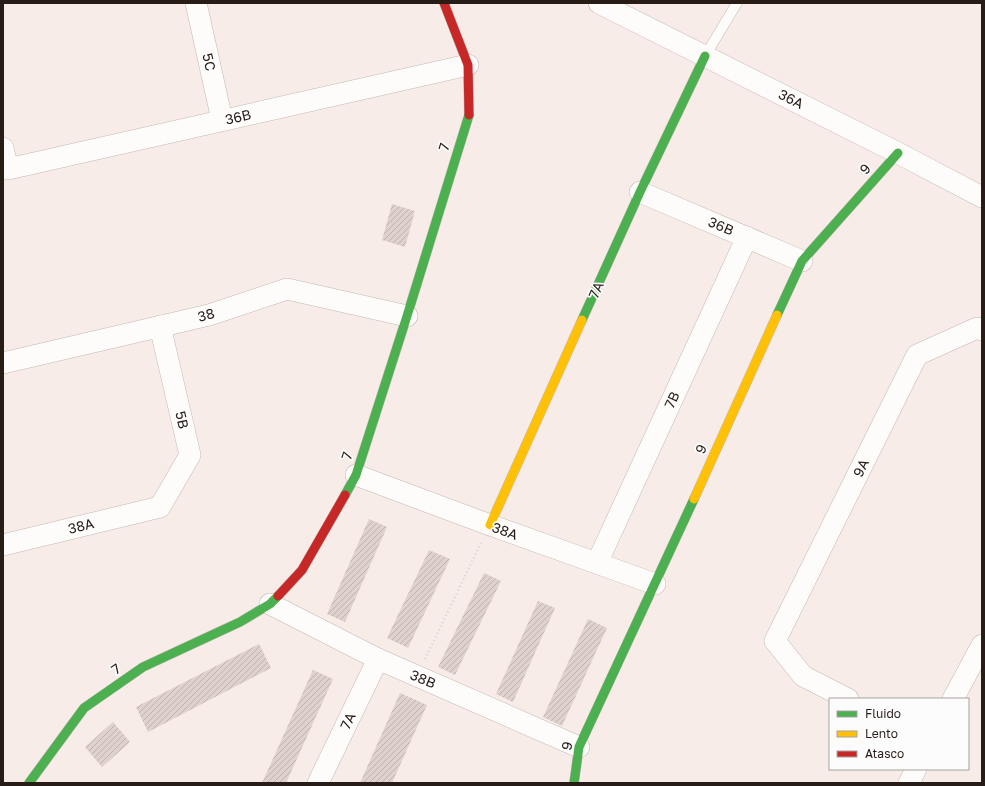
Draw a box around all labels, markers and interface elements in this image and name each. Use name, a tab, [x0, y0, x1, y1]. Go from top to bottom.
street label: 5C	[199, 51, 220, 72]
street label: 36A	[776, 85, 807, 112]
street label: 36B	[223, 105, 252, 128]
street label: 7	[434, 141, 453, 153]
street label: 9	[855, 160, 874, 178]
street label: 36B	[706, 213, 737, 238]
street label: 7A	[584, 278, 607, 301]
street label: 38	[196, 304, 216, 325]
street label: 7B	[660, 389, 683, 411]
street label: 5B	[172, 409, 193, 430]
street label: 9	[691, 441, 710, 456]
street label: 7	[337, 450, 356, 462]
street label: 9A	[849, 455, 872, 480]
street label: 38A	[66, 514, 96, 537]
street label: 38A	[490, 518, 521, 543]
street label: 7	[108, 659, 124, 678]
street label: 38B	[408, 666, 439, 691]
legend	[829, 698, 969, 770]
text: Fluido	[865, 706, 901, 721]
street label: 7A	[336, 709, 359, 732]
text: Lento	[865, 726, 898, 741]
street label: 9	[557, 740, 576, 752]
text: Atasco	[865, 746, 904, 761]

